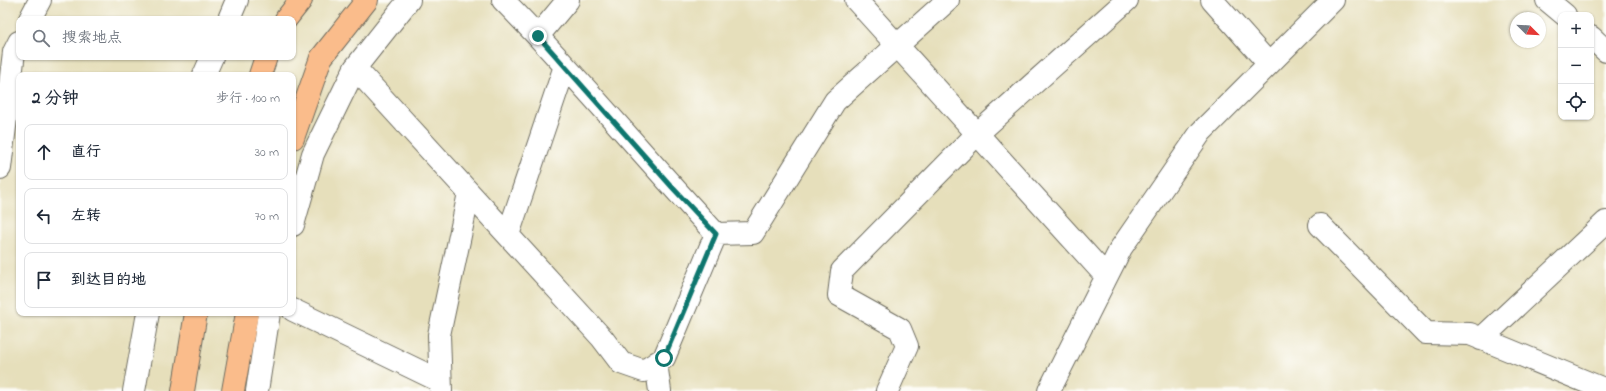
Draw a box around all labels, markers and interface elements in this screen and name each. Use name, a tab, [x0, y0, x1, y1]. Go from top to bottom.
north arrow	[1510, 12, 1546, 48]
map controls	[1558, 12, 1594, 120]
button: +	[1558, 12, 1594, 48]
search box	[16, 16, 296, 60]
icon: search	[30, 27, 52, 49]
text: 搜索地点	[62, 27, 122, 49]
route end	[529, 27, 547, 45]
button: −	[1558, 48, 1594, 84]
button: locate	[1558, 84, 1594, 120]
text: 2 分钟	[32, 86, 79, 111]
text: 步行 · 100 m	[216, 89, 280, 108]
icon: ahead	[33, 141, 55, 163]
text: 直行	[71, 141, 101, 163]
text: 30 m	[255, 143, 279, 162]
icon: left	[33, 205, 55, 227]
text: 左转	[71, 205, 101, 227]
text: 70 m	[255, 207, 279, 226]
icon: arrive	[33, 269, 55, 291]
text: 到达目的地	[71, 269, 146, 291]
route start	[655, 349, 673, 367]

